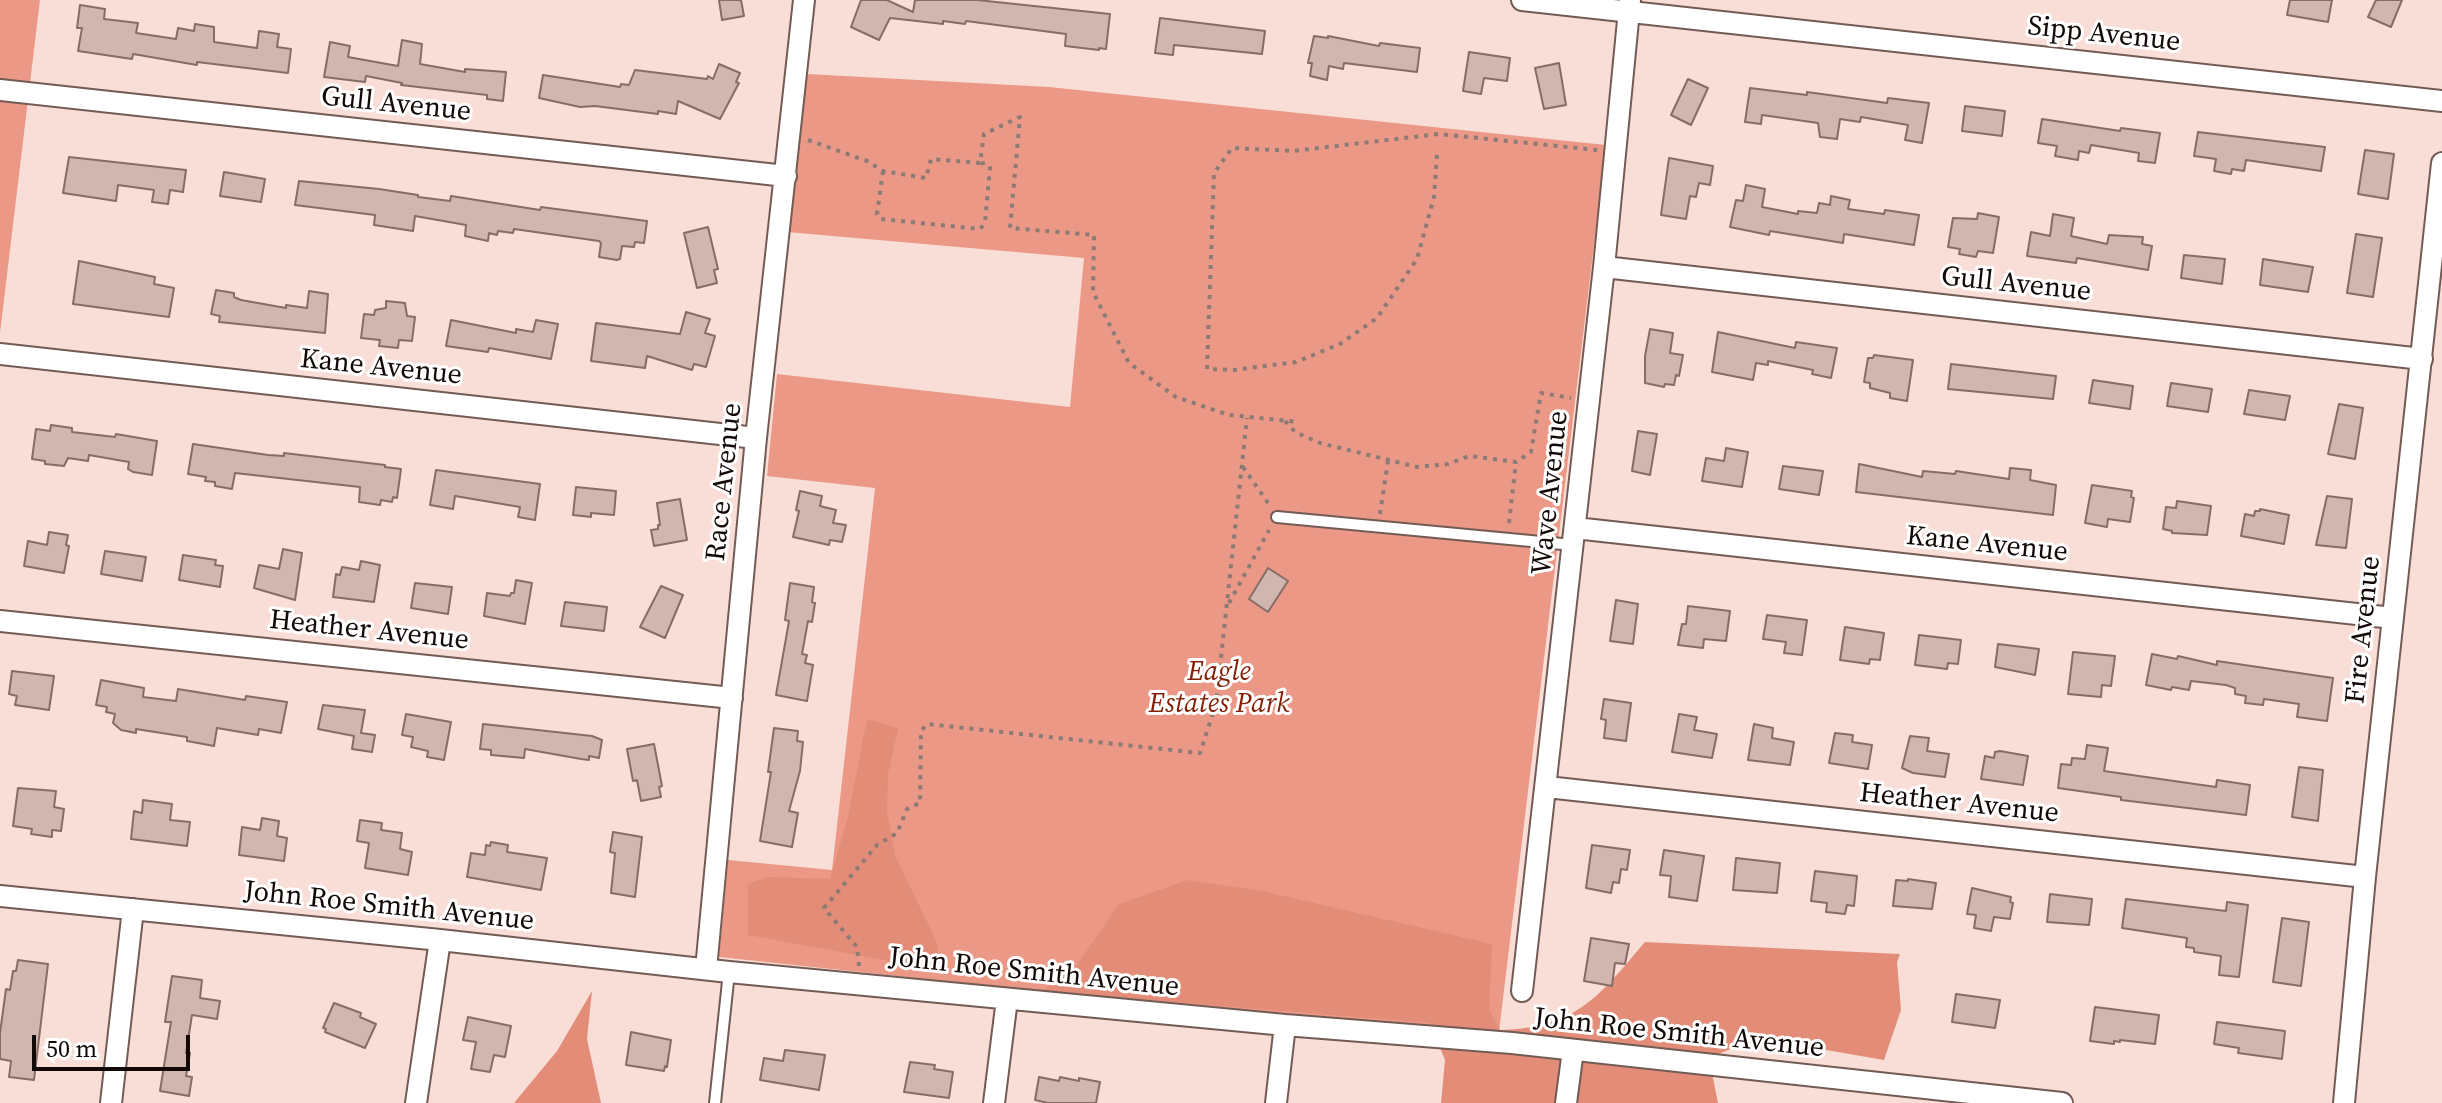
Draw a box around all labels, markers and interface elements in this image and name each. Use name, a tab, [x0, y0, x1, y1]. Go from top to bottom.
street label: Sipp Avenue	[2026, 10, 2182, 60]
street label: Gull Avenue	[319, 80, 473, 130]
street label: Gull Avenue	[1939, 260, 2093, 310]
street label: Kane Avenue	[299, 343, 463, 393]
street label: Race Avenue	[700, 401, 750, 563]
street label: Wave Avenue	[1526, 409, 1576, 577]
street label: Kane Avenue	[1905, 520, 2069, 570]
street label: Fire Avenue	[2340, 554, 2388, 706]
street label: Heather Avenue	[268, 604, 470, 658]
park label: Eagle Estates Park	[1149, 656, 1289, 722]
street label: Heather Avenue	[1858, 777, 2060, 831]
street label: John Roe Smith Avenue	[242, 875, 536, 939]
street label: John Roe Smith Avenue	[887, 941, 1181, 1005]
street label: John Roe Smith Avenue	[1532, 1002, 1826, 1066]
scale bar	[36, 1019, 194, 1069]
text: 50 m	[46, 1032, 97, 1065]

